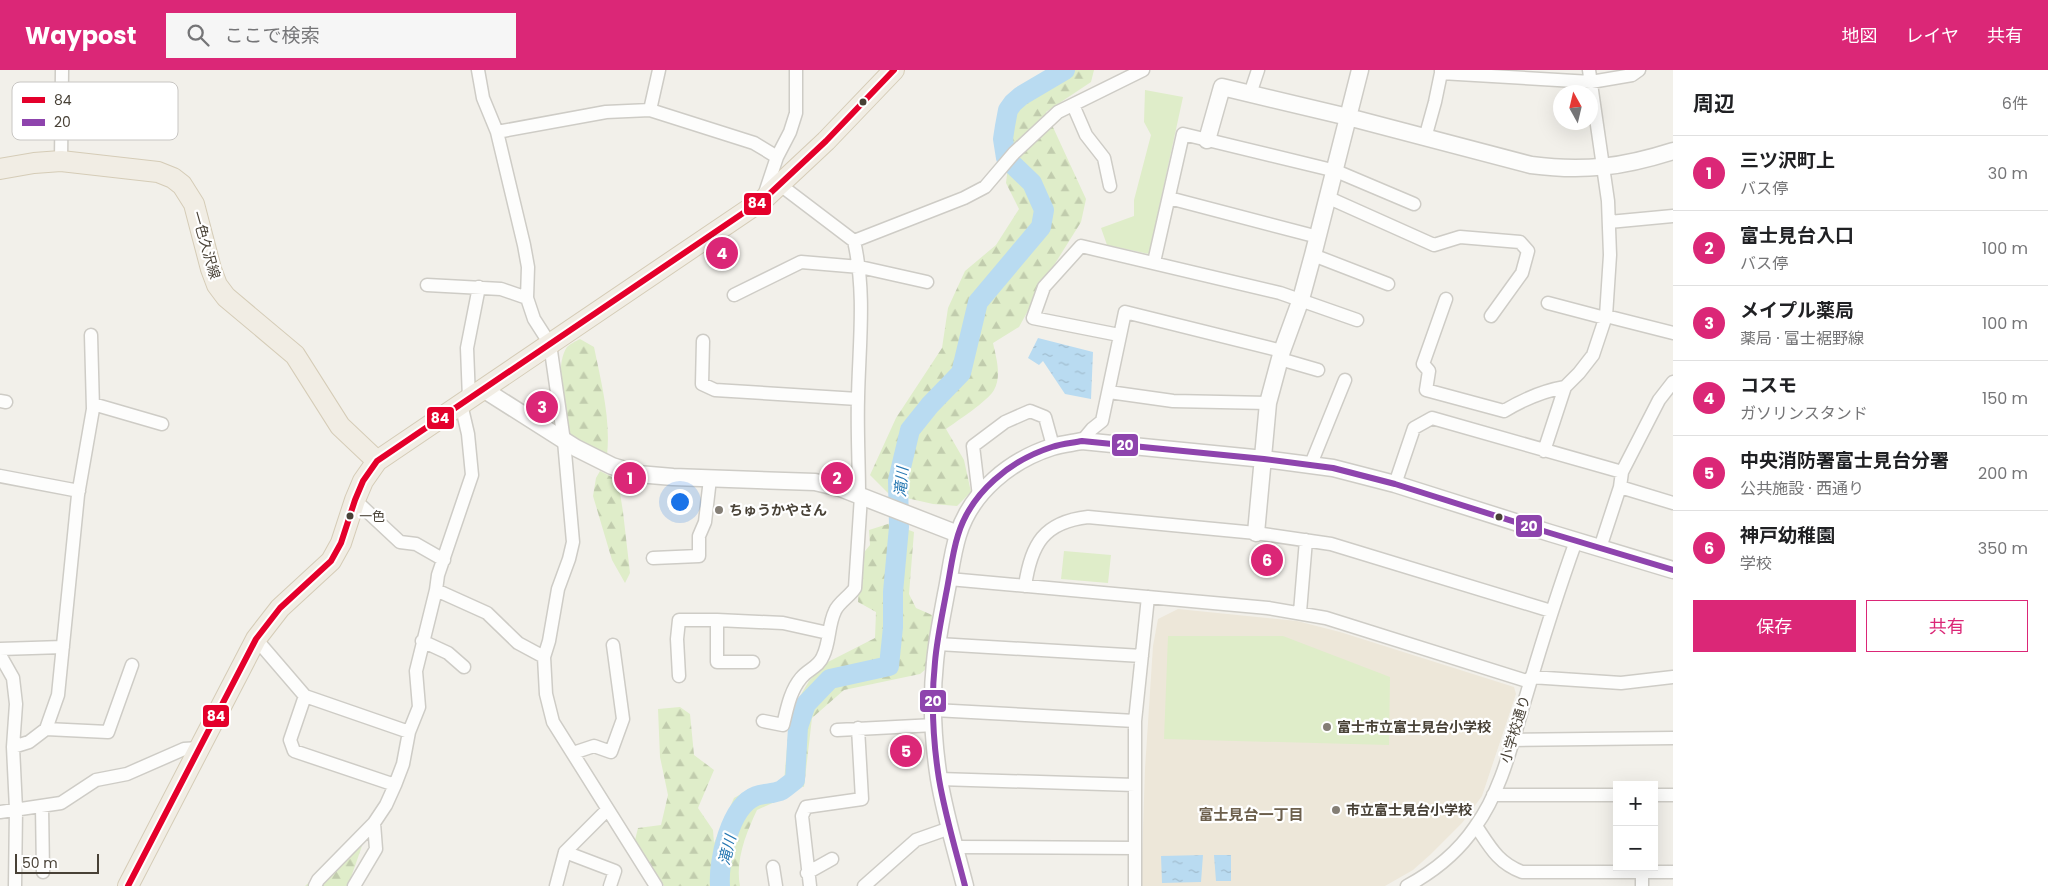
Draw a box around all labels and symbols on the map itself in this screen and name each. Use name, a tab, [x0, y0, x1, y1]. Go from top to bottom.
legend	[12, 82, 178, 140]
north arrow	[1553, 85, 1598, 130]
text: 84	[54, 90, 72, 110]
unlabelled marker	[858, 97, 868, 107]
text: 20	[54, 112, 71, 132]
line badge: 84	[743, 192, 772, 216]
text: 84	[748, 193, 766, 213]
street label: 一色久沢線	[187, 209, 225, 281]
pin: 4	[706, 234, 738, 272]
pin: 3	[526, 388, 558, 426]
line badge: 84	[426, 406, 455, 430]
text: 84	[431, 408, 449, 428]
line badge: 20	[1111, 433, 1139, 457]
text: 20	[1116, 435, 1134, 455]
pin: 1	[614, 459, 646, 497]
pin: 2	[821, 459, 853, 497]
water label: 滝川	[889, 464, 913, 498]
your location	[667, 489, 693, 515]
place label: ちゅうかやさん	[729, 500, 827, 520]
marker: ちゅうかやさん	[713, 504, 725, 516]
place label: 一色	[359, 507, 385, 526]
marker: 一色	[345, 511, 355, 521]
unlabelled marker	[1494, 512, 1504, 522]
line badge: 20	[1515, 514, 1543, 538]
text: 20	[1520, 516, 1538, 536]
pin: 6	[1251, 541, 1283, 579]
line badge: 20	[919, 689, 947, 713]
text: 20	[924, 691, 942, 711]
street label: 小学校通り	[1495, 693, 1535, 765]
line badge: 84	[202, 704, 230, 728]
text: 84	[207, 706, 225, 726]
place label: 富士市立富士見台小学校	[1337, 717, 1491, 737]
marker: 富士市立富士見台小学校	[1321, 721, 1333, 733]
pin: 5	[890, 732, 922, 770]
place label: 市立富士見台小学校	[1346, 800, 1472, 820]
district label: 富士見台一丁目	[1198, 804, 1304, 825]
marker: 市立富士見台小学校	[1330, 804, 1342, 816]
water label: 滝川	[713, 831, 741, 867]
scale bar	[15, 851, 99, 874]

